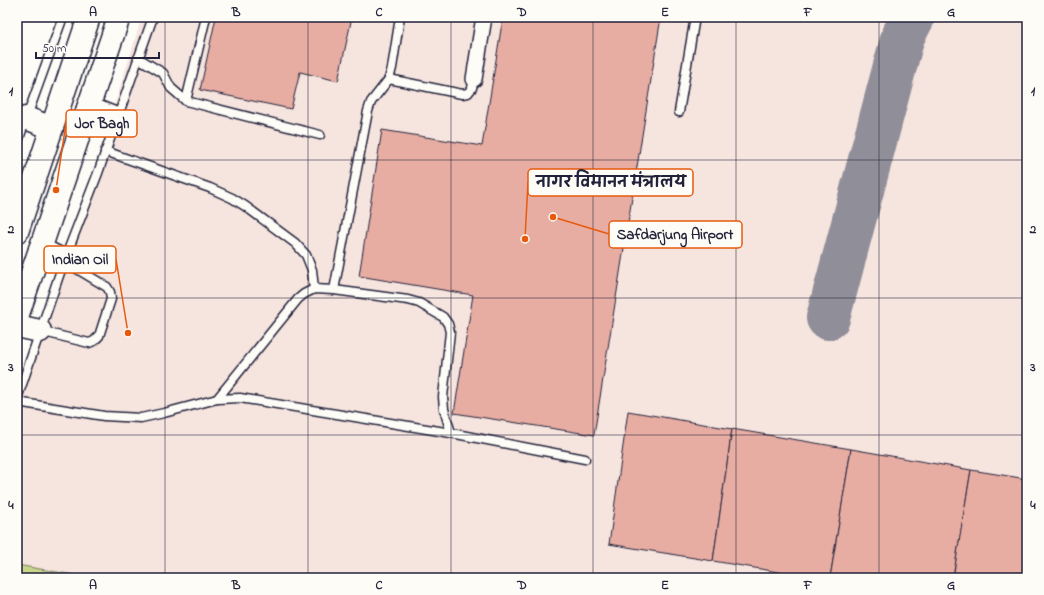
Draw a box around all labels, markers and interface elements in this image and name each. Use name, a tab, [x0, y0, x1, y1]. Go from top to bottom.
text: A	[89, 3, 97, 22]
text: B	[231, 3, 241, 22]
text: C	[375, 3, 383, 22]
text: D	[516, 3, 527, 22]
text: E	[661, 3, 669, 22]
text: F	[803, 3, 813, 22]
text: G	[947, 3, 955, 22]
scale bar	[36, 34, 159, 60]
text: 50 m	[42, 40, 66, 58]
text: 1	[9, 82, 14, 101]
text: 1	[1031, 82, 1036, 101]
callout: Jor Bagh	[66, 110, 137, 137]
text: Jor Bagh	[75, 113, 130, 137]
callout: नागर विमानन मंत्रालय	[528, 169, 693, 196]
text: नागर विमानन मंत्रालय	[534, 169, 687, 194]
text: 2	[7, 220, 15, 239]
text: 2	[1029, 220, 1037, 239]
callout: Safdarjung Airport	[609, 221, 742, 248]
text: Safdarjung Airport	[617, 224, 734, 248]
callout: Indian Oil	[44, 246, 116, 273]
text: Indian Oil	[52, 249, 109, 271]
text: 3	[7, 358, 14, 377]
text: 3	[1029, 358, 1036, 377]
text: 4	[7, 496, 14, 515]
text: 4	[1029, 496, 1036, 515]
text: A	[89, 576, 97, 595]
text: B	[231, 576, 241, 595]
text: C	[375, 576, 383, 595]
text: D	[516, 576, 527, 595]
text: E	[661, 576, 669, 595]
text: F	[803, 576, 813, 595]
text: G	[947, 576, 955, 595]

